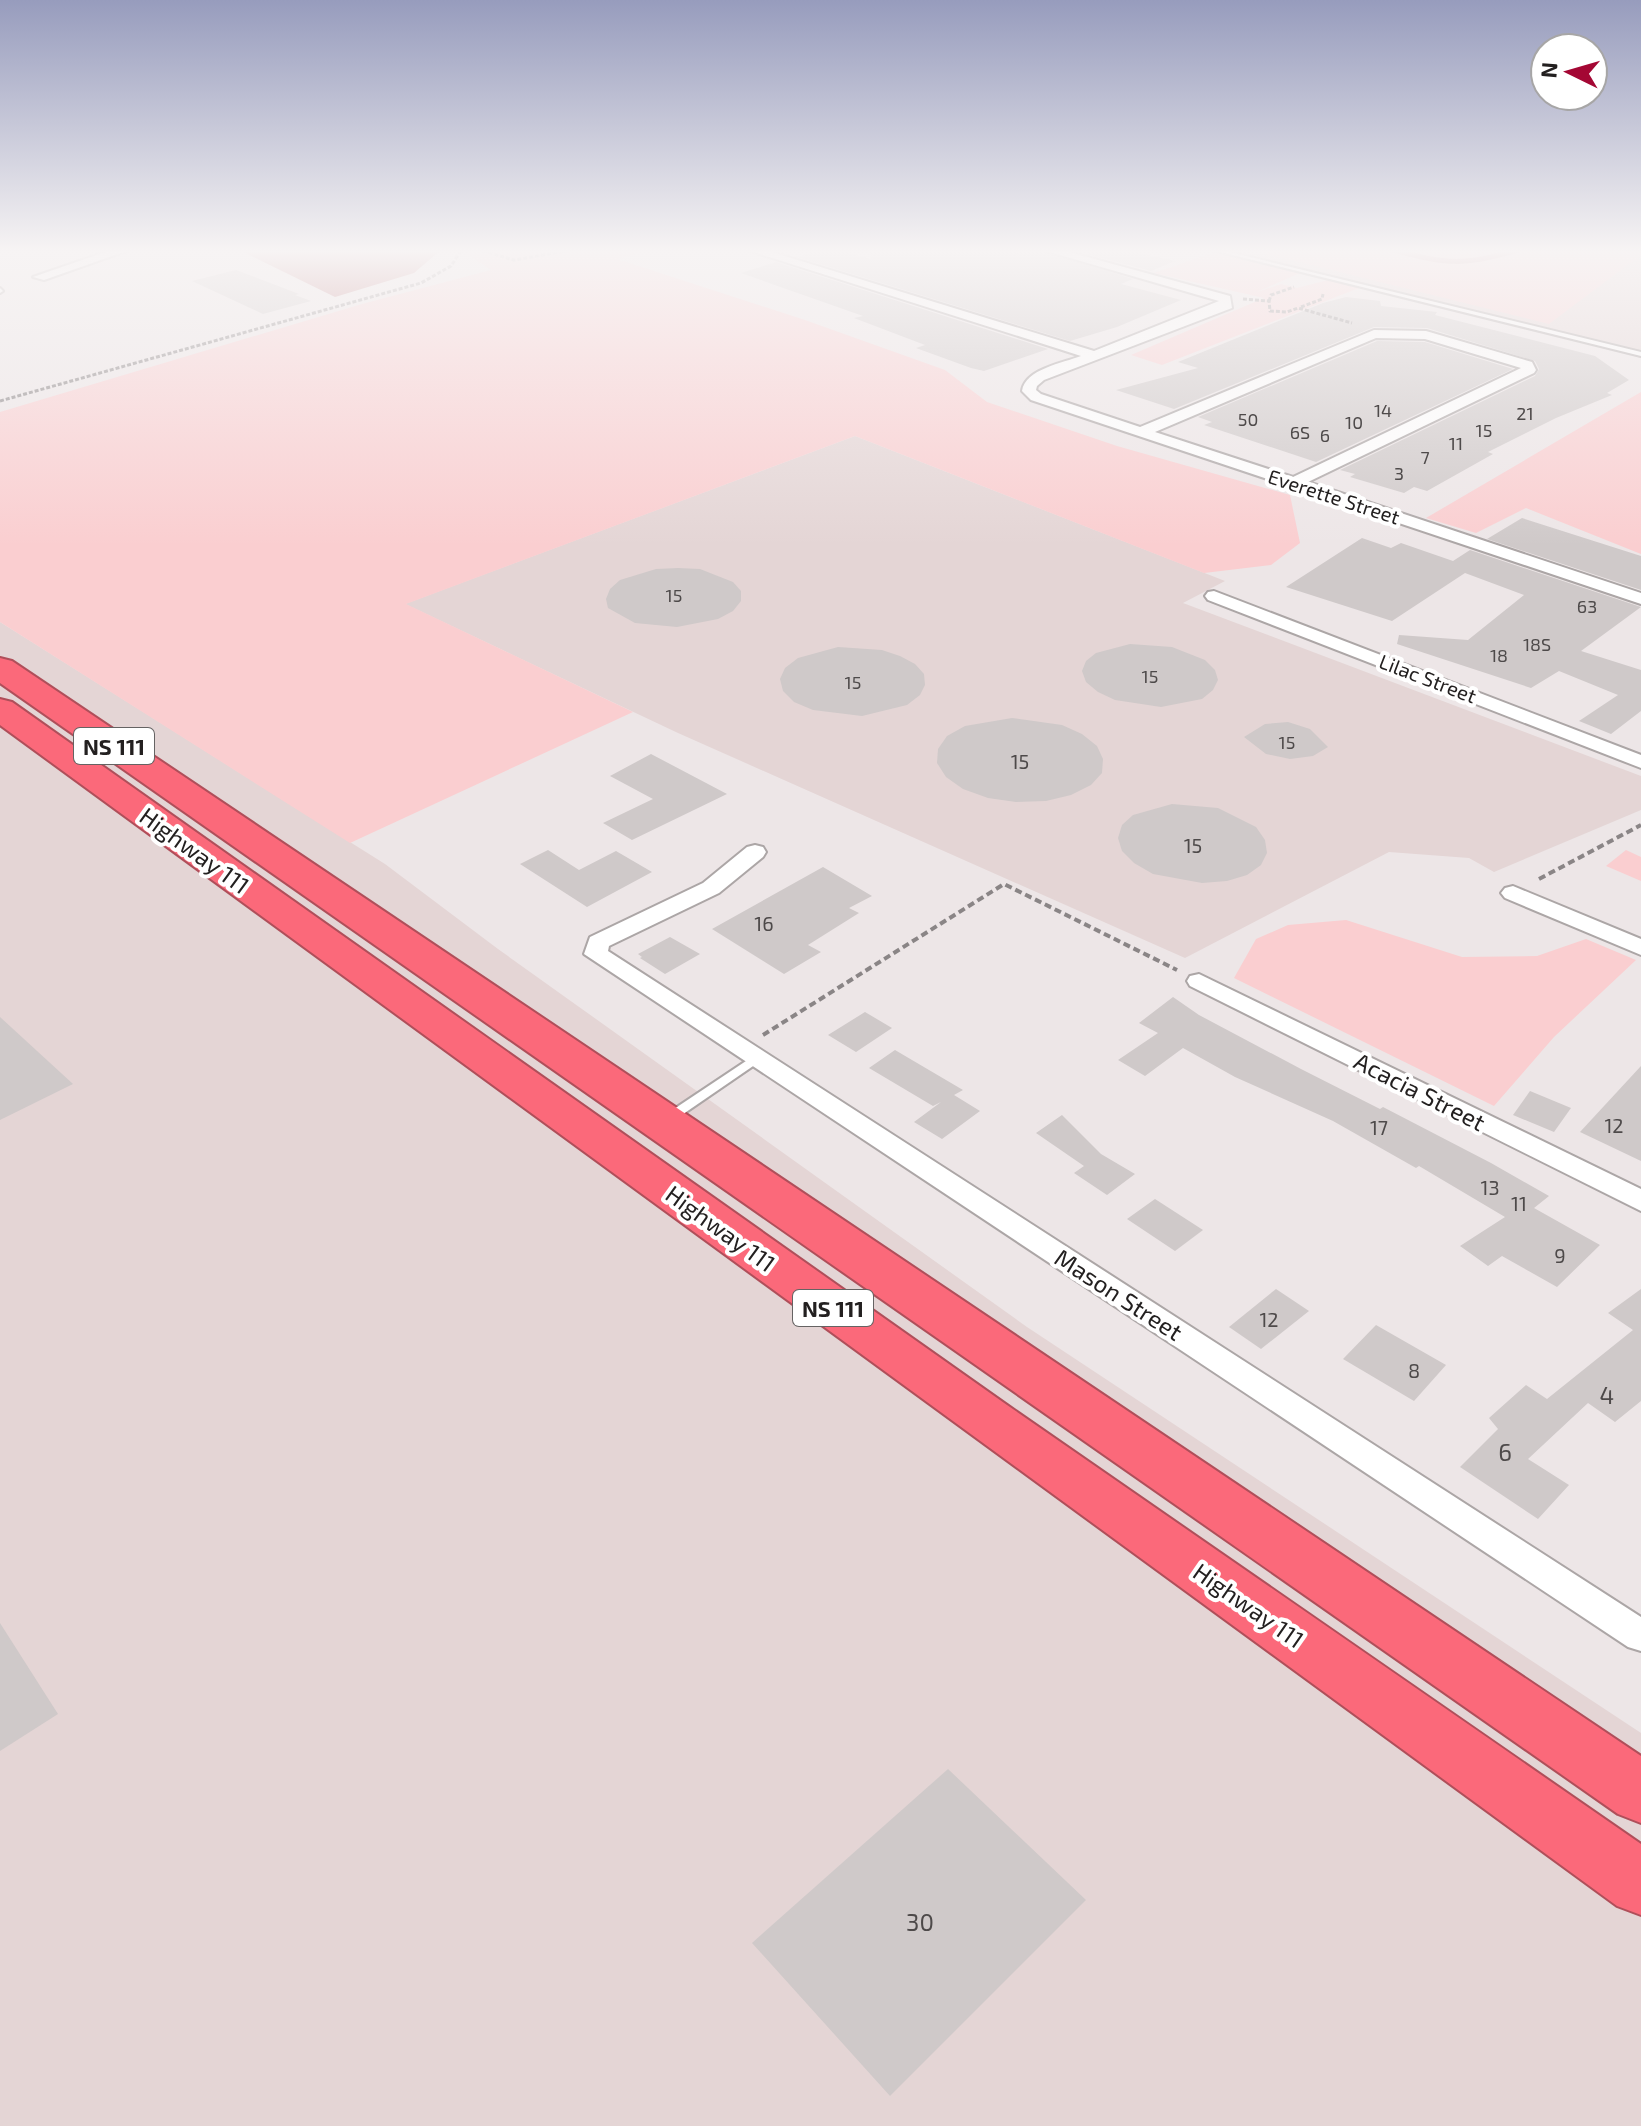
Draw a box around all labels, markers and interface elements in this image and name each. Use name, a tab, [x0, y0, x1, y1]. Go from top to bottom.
north arrow	[1529, 32, 1609, 112]
text: N	[1534, 61, 1562, 79]
house number: 14	[1374, 399, 1392, 421]
house number: 21	[1516, 402, 1534, 424]
house number: 50	[1238, 408, 1258, 430]
house number: 10	[1345, 411, 1363, 433]
house number: 15	[1476, 419, 1492, 441]
house number: 6S	[1290, 421, 1310, 443]
house number: 6	[1320, 424, 1330, 446]
house number: 11	[1449, 432, 1463, 454]
house number: 7	[1420, 446, 1430, 468]
house number: 3	[1394, 462, 1404, 484]
street label: Everette Street	[1265, 463, 1403, 529]
house number: 15	[666, 584, 682, 606]
house number: 63	[1577, 595, 1597, 617]
house number: 18S	[1523, 633, 1551, 655]
house number: 18	[1490, 644, 1508, 666]
street label: Lilac Street	[1376, 649, 1480, 708]
house number: 15	[1142, 665, 1158, 687]
house number: 15	[845, 671, 861, 693]
road number: NS 111	[74, 728, 154, 764]
house number: 15	[1279, 731, 1295, 753]
house number: 15	[1011, 749, 1029, 773]
street label: Highway 111	[135, 801, 255, 899]
house number: 15	[1184, 833, 1202, 857]
house number: 16	[754, 911, 774, 935]
street label: Acacia Street	[1350, 1046, 1490, 1136]
house number: 12	[1604, 1113, 1624, 1137]
house number: 17	[1370, 1115, 1388, 1139]
house number: 13	[1480, 1175, 1500, 1199]
street label: Highway 111	[661, 1179, 781, 1277]
house number: 11	[1511, 1191, 1527, 1215]
street label: Mason Street	[1050, 1242, 1188, 1346]
house number: 9	[1554, 1243, 1566, 1267]
road number: NS 111	[793, 1290, 873, 1326]
house number: 12	[1259, 1307, 1279, 1331]
house number: 8	[1408, 1358, 1420, 1382]
house number: 4	[1600, 1380, 1614, 1409]
house number: 6	[1498, 1437, 1512, 1466]
street label: Highway 111	[1188, 1556, 1310, 1654]
house number: 30	[906, 1907, 934, 1936]

